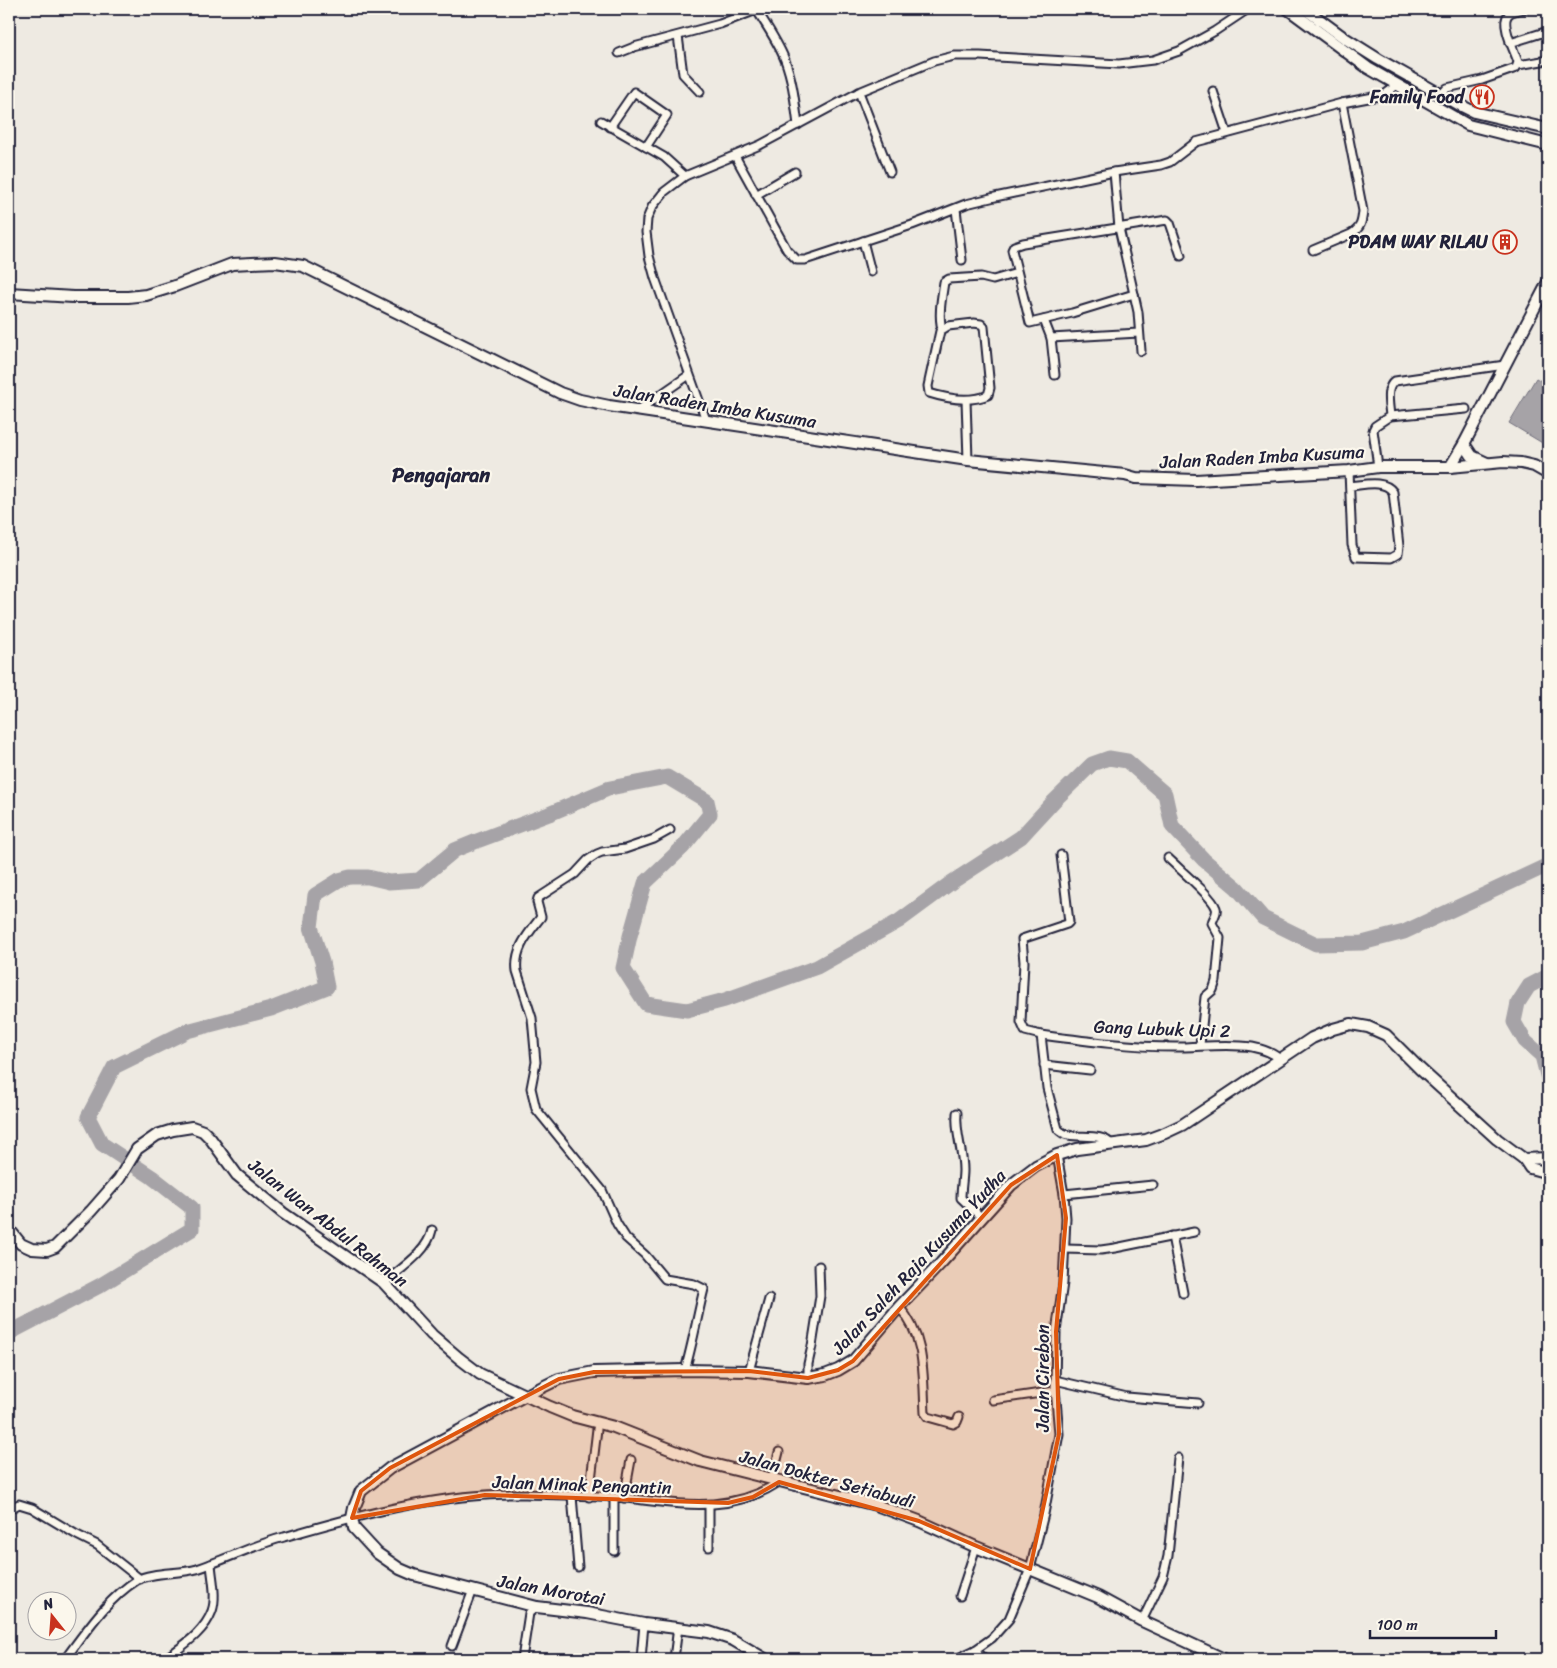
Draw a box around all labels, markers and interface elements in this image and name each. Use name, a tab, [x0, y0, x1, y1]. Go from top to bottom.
place label: Family Food	[1369, 81, 1466, 113]
restaurant icon: Family Food	[1469, 84, 1495, 110]
place label: PDAM WAY RILAU	[1348, 226, 1488, 258]
building icon: PDAM WAY RILAU	[1492, 229, 1518, 255]
street label: Jalan Raden Imba Kusuma	[610, 374, 820, 438]
street label: Jalan Raden Imba Kusuma	[1158, 436, 1366, 478]
district label: Pengajaran	[392, 458, 490, 493]
street label: Gang Lubuk Upi 2	[1093, 1011, 1231, 1047]
street label: Jalan Wan Abdul Rahman	[240, 1149, 415, 1296]
street label: Jalan Saleh Raja Kusuma Yudha	[823, 1161, 1015, 1363]
street label: Jalan Cirebon	[1027, 1324, 1059, 1433]
street label: Jalan Dokter Setiabudi	[735, 1440, 919, 1518]
street label: Jalan Minak Pengantin	[491, 1466, 672, 1504]
street label: Jalan Morotai	[494, 1565, 608, 1615]
north arrow	[28, 1590, 78, 1640]
text: N	[39, 1591, 57, 1618]
scale bar	[1370, 1608, 1496, 1640]
text: 100 m	[1377, 1612, 1418, 1638]

